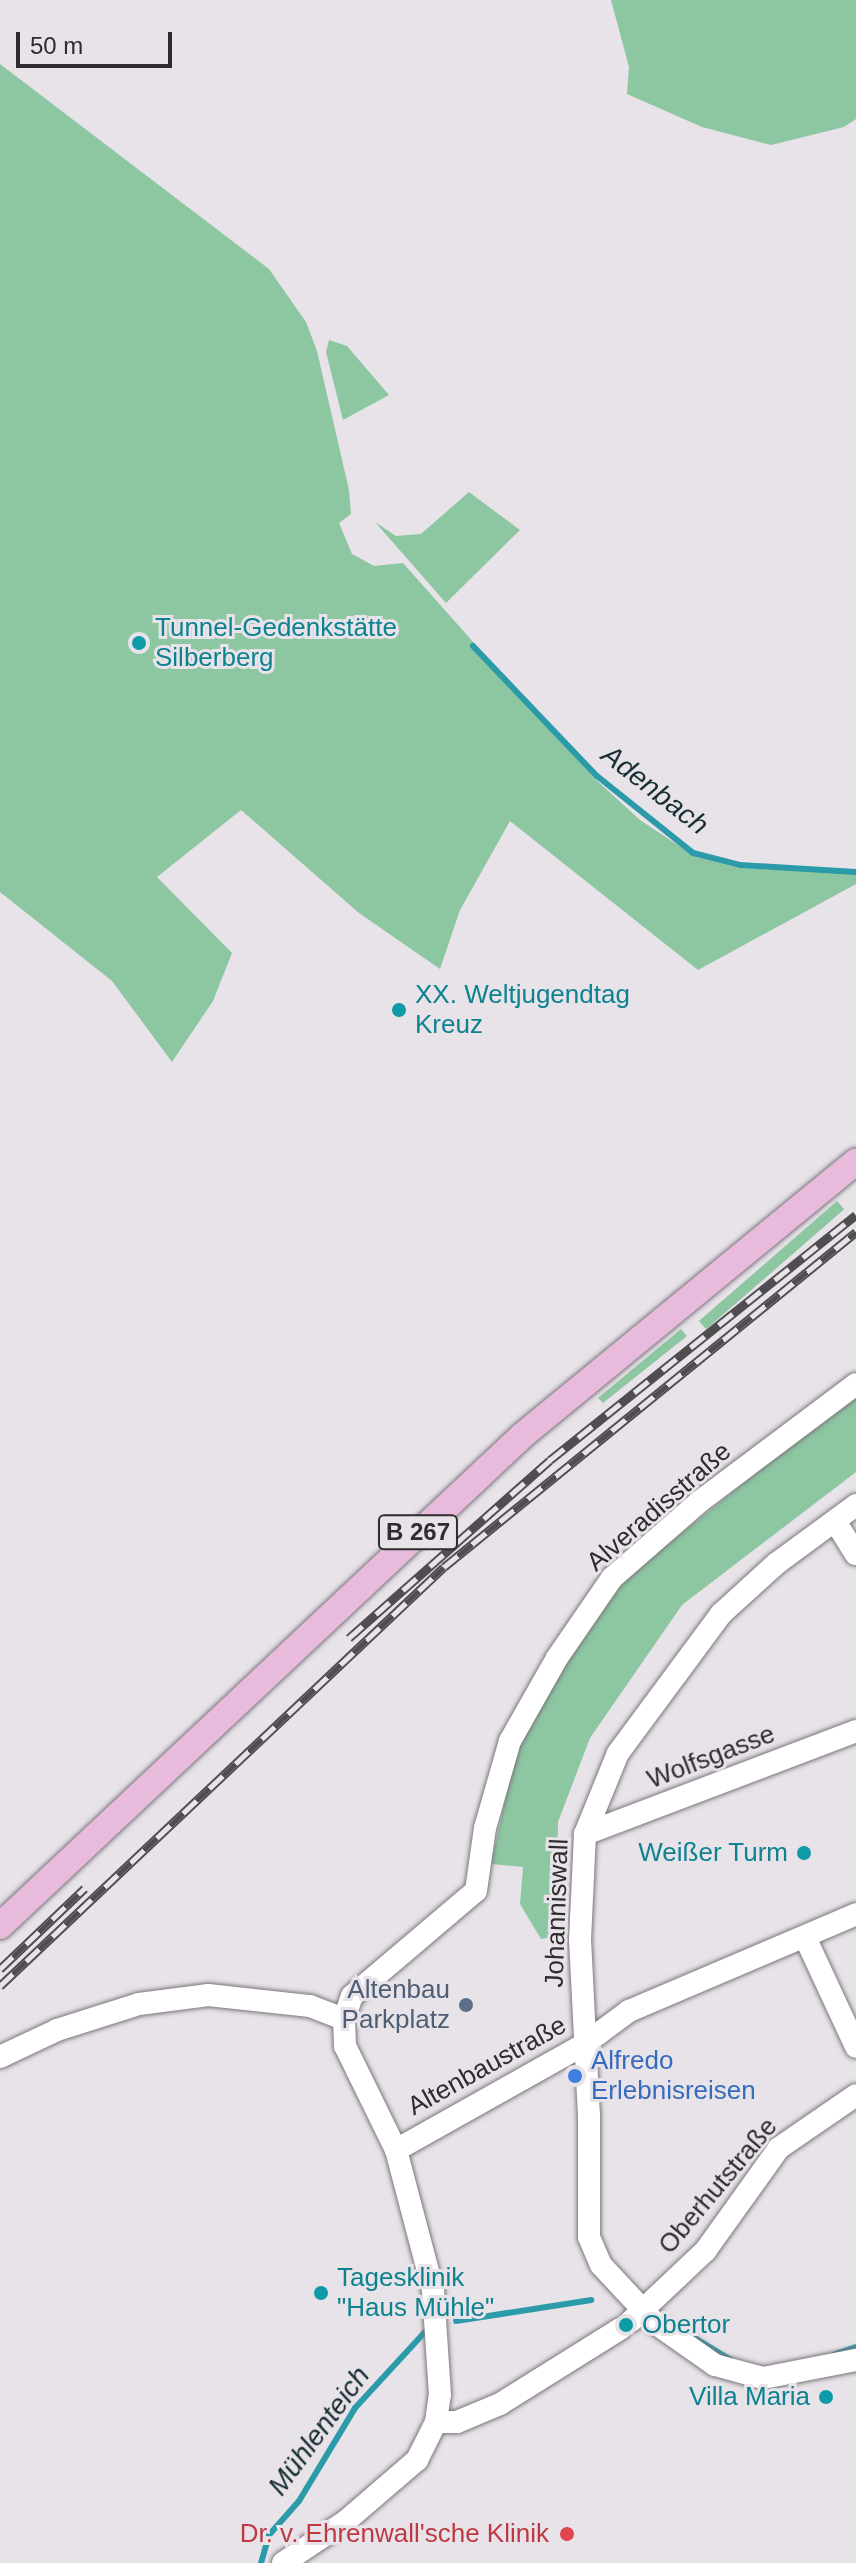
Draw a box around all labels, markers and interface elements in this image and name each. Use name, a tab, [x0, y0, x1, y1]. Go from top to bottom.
scale bar	[20, 16, 176, 66]
text: 50 m	[30, 32, 83, 59]
place label: Tunnel-Gedenkstätte Silberberg	[155, 612, 397, 674]
marker: Tunnel-Gedenkstätte Silberberg	[130, 634, 148, 652]
water label: Adenbach	[595, 738, 715, 842]
place label: XX. Weltjugendtag Kreuz	[415, 979, 630, 1040]
marker: XX. Weltjugendtag Kreuz	[390, 1001, 408, 1019]
street label: Alveradisstraße	[581, 1436, 737, 1578]
road number: B 267	[376, 1512, 460, 1552]
street label: Wolfsgasse	[643, 1718, 779, 1796]
place label: Weißer Turm	[638, 1837, 788, 1869]
street label: Johanniswall	[539, 1838, 575, 1988]
marker: Weißer Turm	[795, 1844, 813, 1862]
place label: Altenbau Parkplatz	[342, 1974, 450, 2036]
marker: Altenbau Parkplatz	[457, 1996, 475, 2014]
street label: Altenbaustraße	[402, 2010, 572, 2122]
place label: Alfredo Erlebnisreisen	[591, 2045, 756, 2106]
marker: Alfredo Erlebnisreisen	[566, 2067, 584, 2085]
street label: Oberhutstraße	[652, 2112, 784, 2260]
place label: Tagesklinik "Haus Mühle"	[337, 2262, 494, 2324]
marker: Tagesklinik "Haus Mühle"	[312, 2284, 330, 2302]
place label: Obertor	[642, 2309, 730, 2341]
marker: Obertor	[617, 2316, 635, 2334]
water label: Mühlenteich	[261, 2360, 377, 2502]
place label: Villa Maria	[689, 2381, 810, 2413]
marker: Villa Maria	[817, 2388, 835, 2406]
place label: Dr. v. Ehrenwall'sche Klinik	[240, 2518, 549, 2550]
marker: Dr. v. Ehrenwall'sche Klinik	[556, 2523, 578, 2545]

